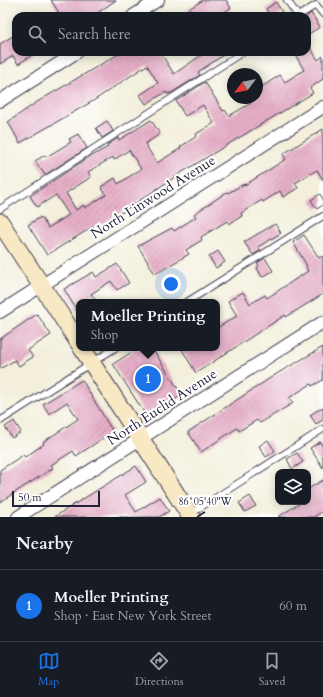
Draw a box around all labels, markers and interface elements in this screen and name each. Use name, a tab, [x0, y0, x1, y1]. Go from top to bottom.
search box	[12, 12, 311, 56]
icon: search	[26, 23, 48, 45]
text: Search here	[58, 24, 131, 44]
north arrow	[227, 68, 263, 104]
street label: North Linwood Avenue	[87, 151, 219, 243]
your location	[161, 274, 181, 294]
popup	[76, 299, 220, 351]
text: Moeller Printing	[91, 306, 205, 326]
text: Shop	[91, 326, 118, 344]
street label: North Euclid Avenue	[103, 364, 221, 450]
pin: 1	[135, 364, 161, 394]
map controls	[275, 469, 311, 505]
button: layers	[275, 469, 311, 505]
scale bar	[12, 489, 100, 508]
text: 50 m	[18, 490, 42, 505]
text: 86°05'40"W	[178, 495, 233, 509]
text: Nearby	[16, 532, 73, 555]
text: Moeller Printing	[54, 587, 168, 607]
text: 1	[26, 597, 32, 615]
text: 60 m	[279, 597, 307, 615]
text: Shop · East New York Street	[54, 607, 212, 625]
tab: Map	[38, 650, 60, 689]
tab: Directions	[135, 650, 183, 689]
tab: Saved	[259, 650, 285, 689]

